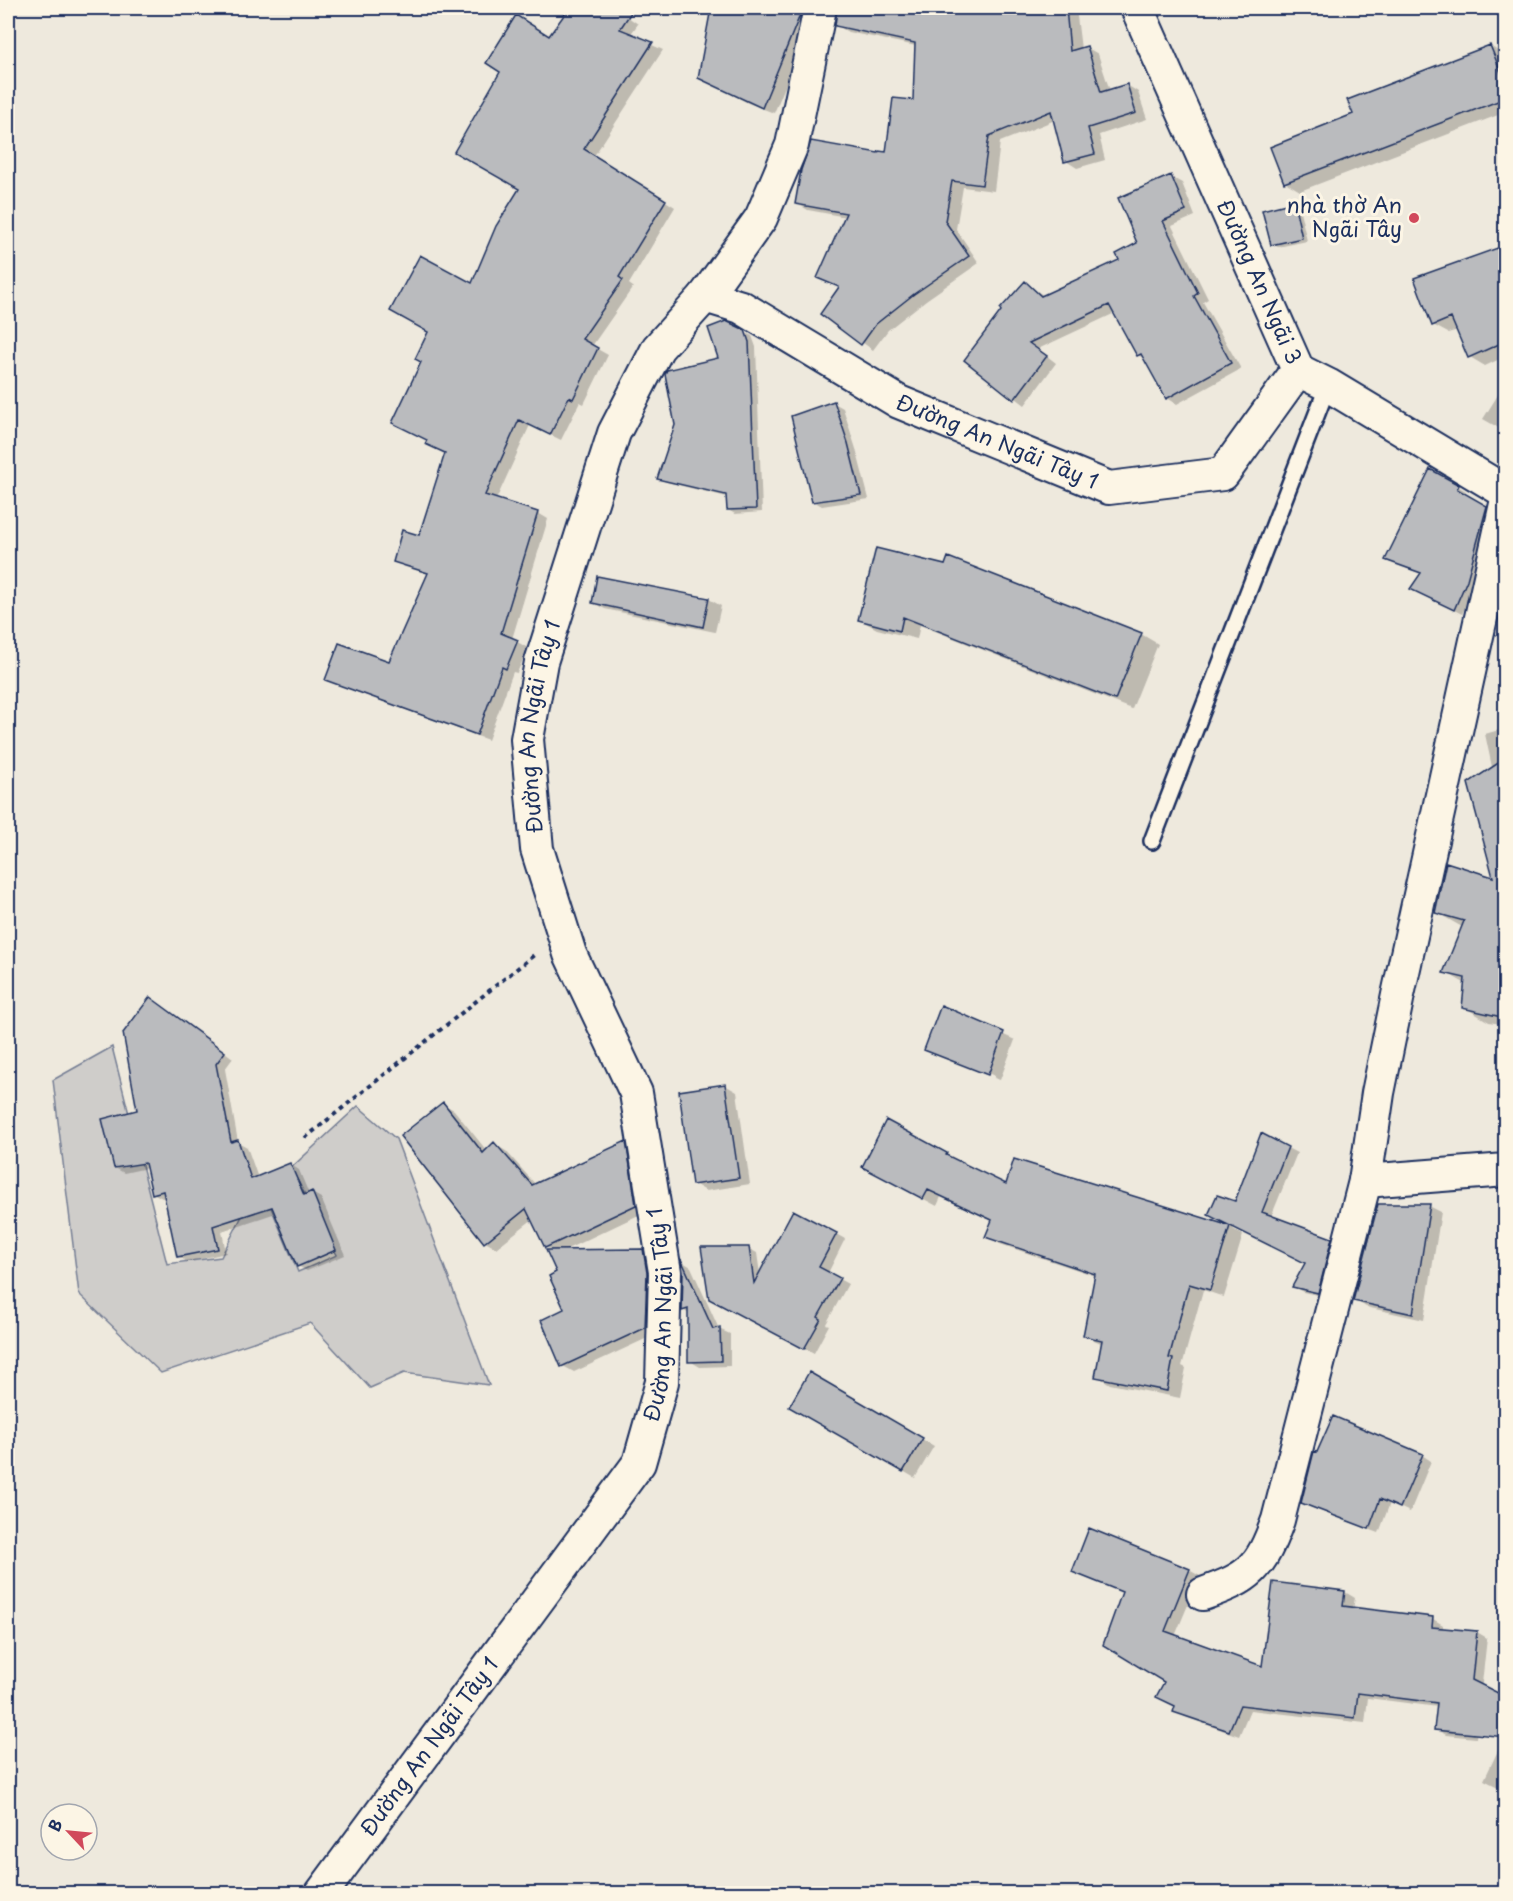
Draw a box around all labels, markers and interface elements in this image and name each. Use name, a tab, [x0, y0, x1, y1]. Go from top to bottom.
place label: nhà thờ An Ngãi Tây	[1287, 188, 1402, 244]
street label: Đường An Ngãi 3	[1210, 194, 1311, 369]
marker: nhà thờ An Ngãi Tây	[1407, 211, 1421, 225]
street label: Đường An Ngãi Tây 1	[892, 385, 1104, 496]
street label: Đường An Ngãi Tây 1	[508, 615, 567, 835]
street label: Đường An Ngãi Tây 1	[634, 1206, 679, 1425]
street label: Đường An Ngãi Tây 1	[351, 1649, 505, 1842]
north arrow	[39, 1802, 99, 1862]
text: B	[41, 1815, 68, 1835]

